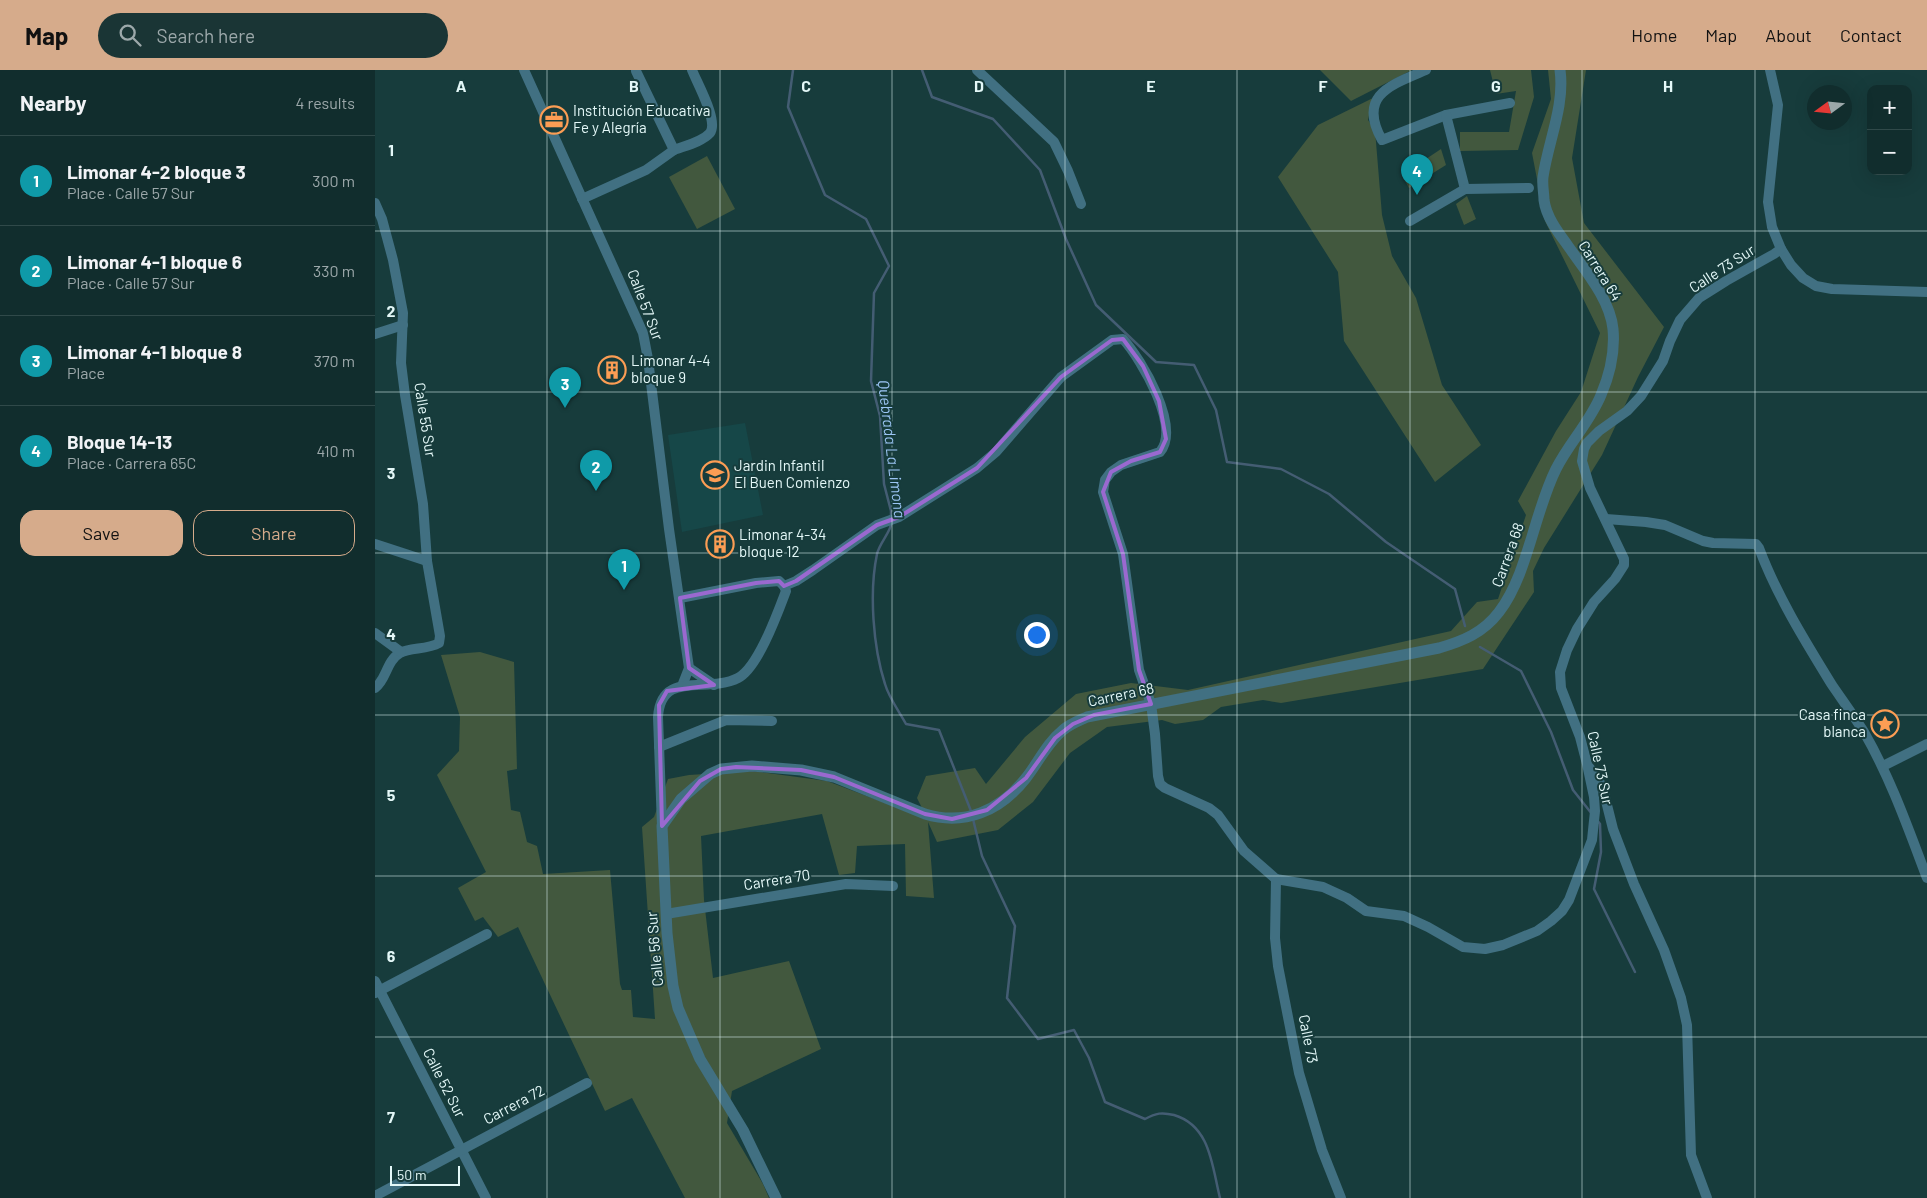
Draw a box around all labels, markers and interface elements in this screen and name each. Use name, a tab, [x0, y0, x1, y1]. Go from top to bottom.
search box	[98, 13, 448, 58]
text: Map	[25, 21, 68, 50]
icon: search	[116, 21, 144, 49]
text: Search here	[156, 24, 255, 47]
text: Home	[1631, 24, 1677, 46]
text: Map	[1705, 24, 1737, 46]
text: About	[1765, 24, 1812, 46]
text: Contact	[1840, 24, 1902, 46]
text: A	[456, 76, 467, 95]
text: B	[629, 76, 639, 95]
text: C	[801, 76, 811, 95]
text: D	[974, 76, 984, 95]
text: E	[1146, 76, 1156, 95]
text: F	[1319, 76, 1328, 95]
text: G	[1491, 76, 1501, 95]
text: H	[1663, 76, 1673, 95]
north arrow	[1807, 85, 1852, 130]
map controls	[1867, 85, 1912, 175]
button: +	[1867, 85, 1912, 130]
text: Nearby	[20, 90, 86, 115]
text: 4 results	[295, 93, 355, 112]
place label: Institución Educativa Fe y Alegría	[573, 101, 710, 136]
office icon: Institución Educativa Fe y Alegría	[539, 105, 569, 135]
button: −	[1867, 130, 1912, 175]
text: 1	[388, 140, 394, 159]
pin: 4	[1401, 154, 1433, 195]
text: Limonar 4-2 bloque 3	[67, 160, 246, 183]
text: 1	[33, 171, 39, 190]
text: 300 m	[312, 171, 355, 190]
text: Place · Calle 57 Sur	[67, 183, 195, 202]
street label: Carrera 64	[1575, 237, 1626, 304]
street label: Calle 73 Sur	[1685, 240, 1758, 296]
text: Limonar 4-1 bloque 6	[67, 250, 242, 273]
text: 2	[32, 261, 40, 280]
text: 330 m	[313, 261, 355, 280]
street label: Calle 57 Sur	[624, 267, 668, 343]
text: Place · Calle 57 Sur	[67, 273, 195, 292]
text: 2	[387, 301, 396, 320]
text: Limonar 4-1 bloque 8	[67, 340, 242, 363]
text: 3	[32, 351, 40, 370]
text: 370 m	[314, 351, 355, 370]
place label: Limonar 4-4 bloque 9	[631, 351, 710, 386]
building icon: Limonar 4-4 bloque 9	[597, 355, 627, 385]
text: Place	[67, 363, 105, 382]
pin: 3	[549, 367, 581, 408]
water label: Quebrada La Limona	[875, 379, 910, 519]
street label: Calle 55 Sur	[411, 381, 441, 459]
text: Bloque 14-13	[67, 430, 172, 453]
text: 4	[31, 441, 41, 460]
text: 410 m	[317, 441, 355, 460]
pin: 2	[580, 450, 612, 491]
text: Place · Carrera 65C	[67, 453, 196, 472]
place label: Jardin Infantil El Buen Comienzo	[734, 456, 850, 491]
school or university icon: Jardin Infantil El Buen Comienzo	[700, 460, 730, 490]
text: 3	[387, 463, 395, 482]
button: Save	[20, 510, 183, 556]
button: Share	[193, 510, 355, 556]
street label: Carrera 68	[1487, 520, 1527, 589]
place label: Limonar 4-34 bloque 12	[739, 525, 826, 560]
building icon: Limonar 4-34 bloque 12	[705, 529, 735, 559]
pin: 1	[608, 549, 640, 590]
your location	[1024, 622, 1050, 648]
text: 4	[386, 624, 396, 643]
street label: Carrera 68	[1086, 678, 1156, 710]
place label: Casa finca blanca	[1799, 705, 1866, 740]
place icon: Casa finca blanca	[1870, 709, 1900, 739]
street label: Calle 73 Sur	[1584, 729, 1618, 807]
text: 5	[387, 785, 396, 804]
street label: Carrera 70	[742, 865, 811, 893]
street label: Calle 56 Sur	[642, 910, 666, 987]
text: 6	[387, 946, 396, 965]
street label: Calle 73	[1295, 1013, 1323, 1065]
street label: Calle 52 Sur	[420, 1045, 470, 1121]
street label: Carrera 72	[480, 1081, 547, 1128]
text: 7	[387, 1107, 395, 1126]
scale bar	[390, 1163, 460, 1186]
text: 50 m	[397, 1166, 426, 1183]

